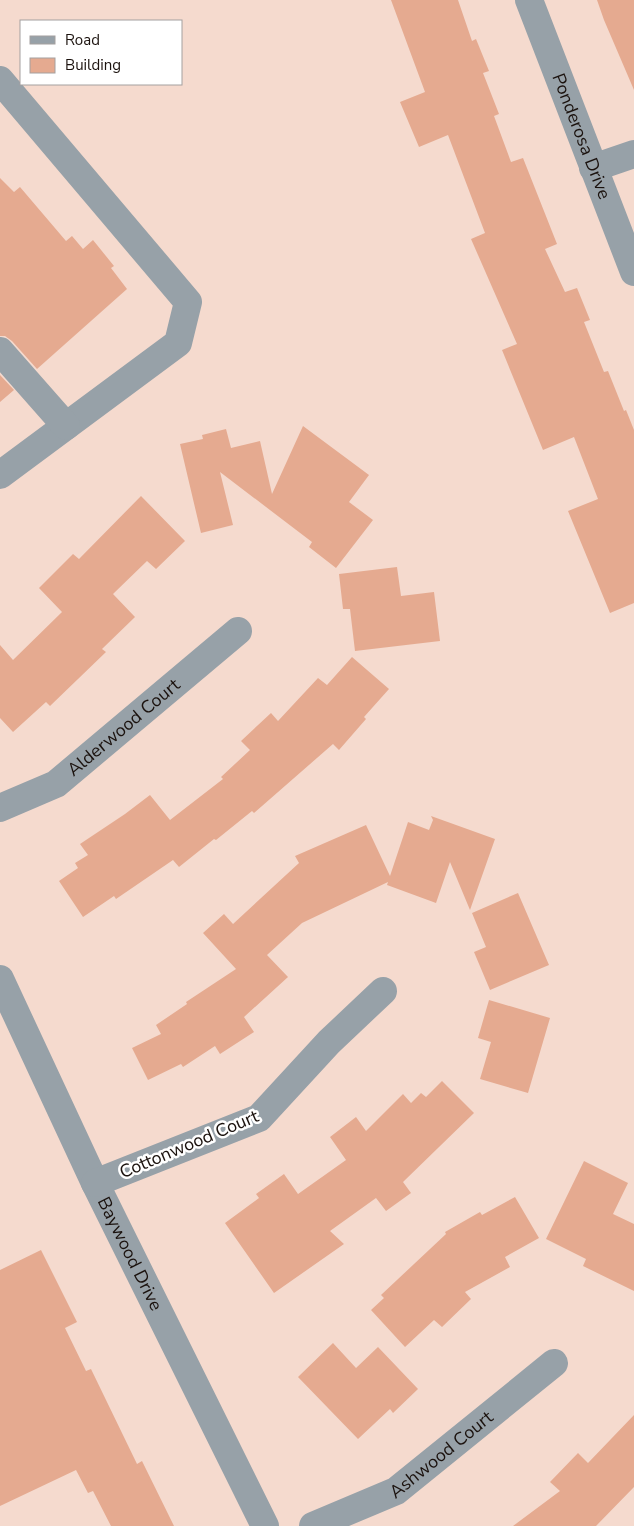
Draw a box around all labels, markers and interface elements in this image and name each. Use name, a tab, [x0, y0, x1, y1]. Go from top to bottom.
legend	[20, 20, 182, 85]
text: Road	[65, 30, 100, 50]
text: Building	[65, 55, 121, 75]
street label: Ponderosa Drive	[546, 70, 617, 203]
street label: Alderwood Court	[62, 673, 185, 782]
street label: Cottonwood Court	[116, 1104, 263, 1184]
street label: Baywood Drive	[92, 1193, 168, 1315]
street label: Ashwood Court	[384, 1405, 498, 1504]

